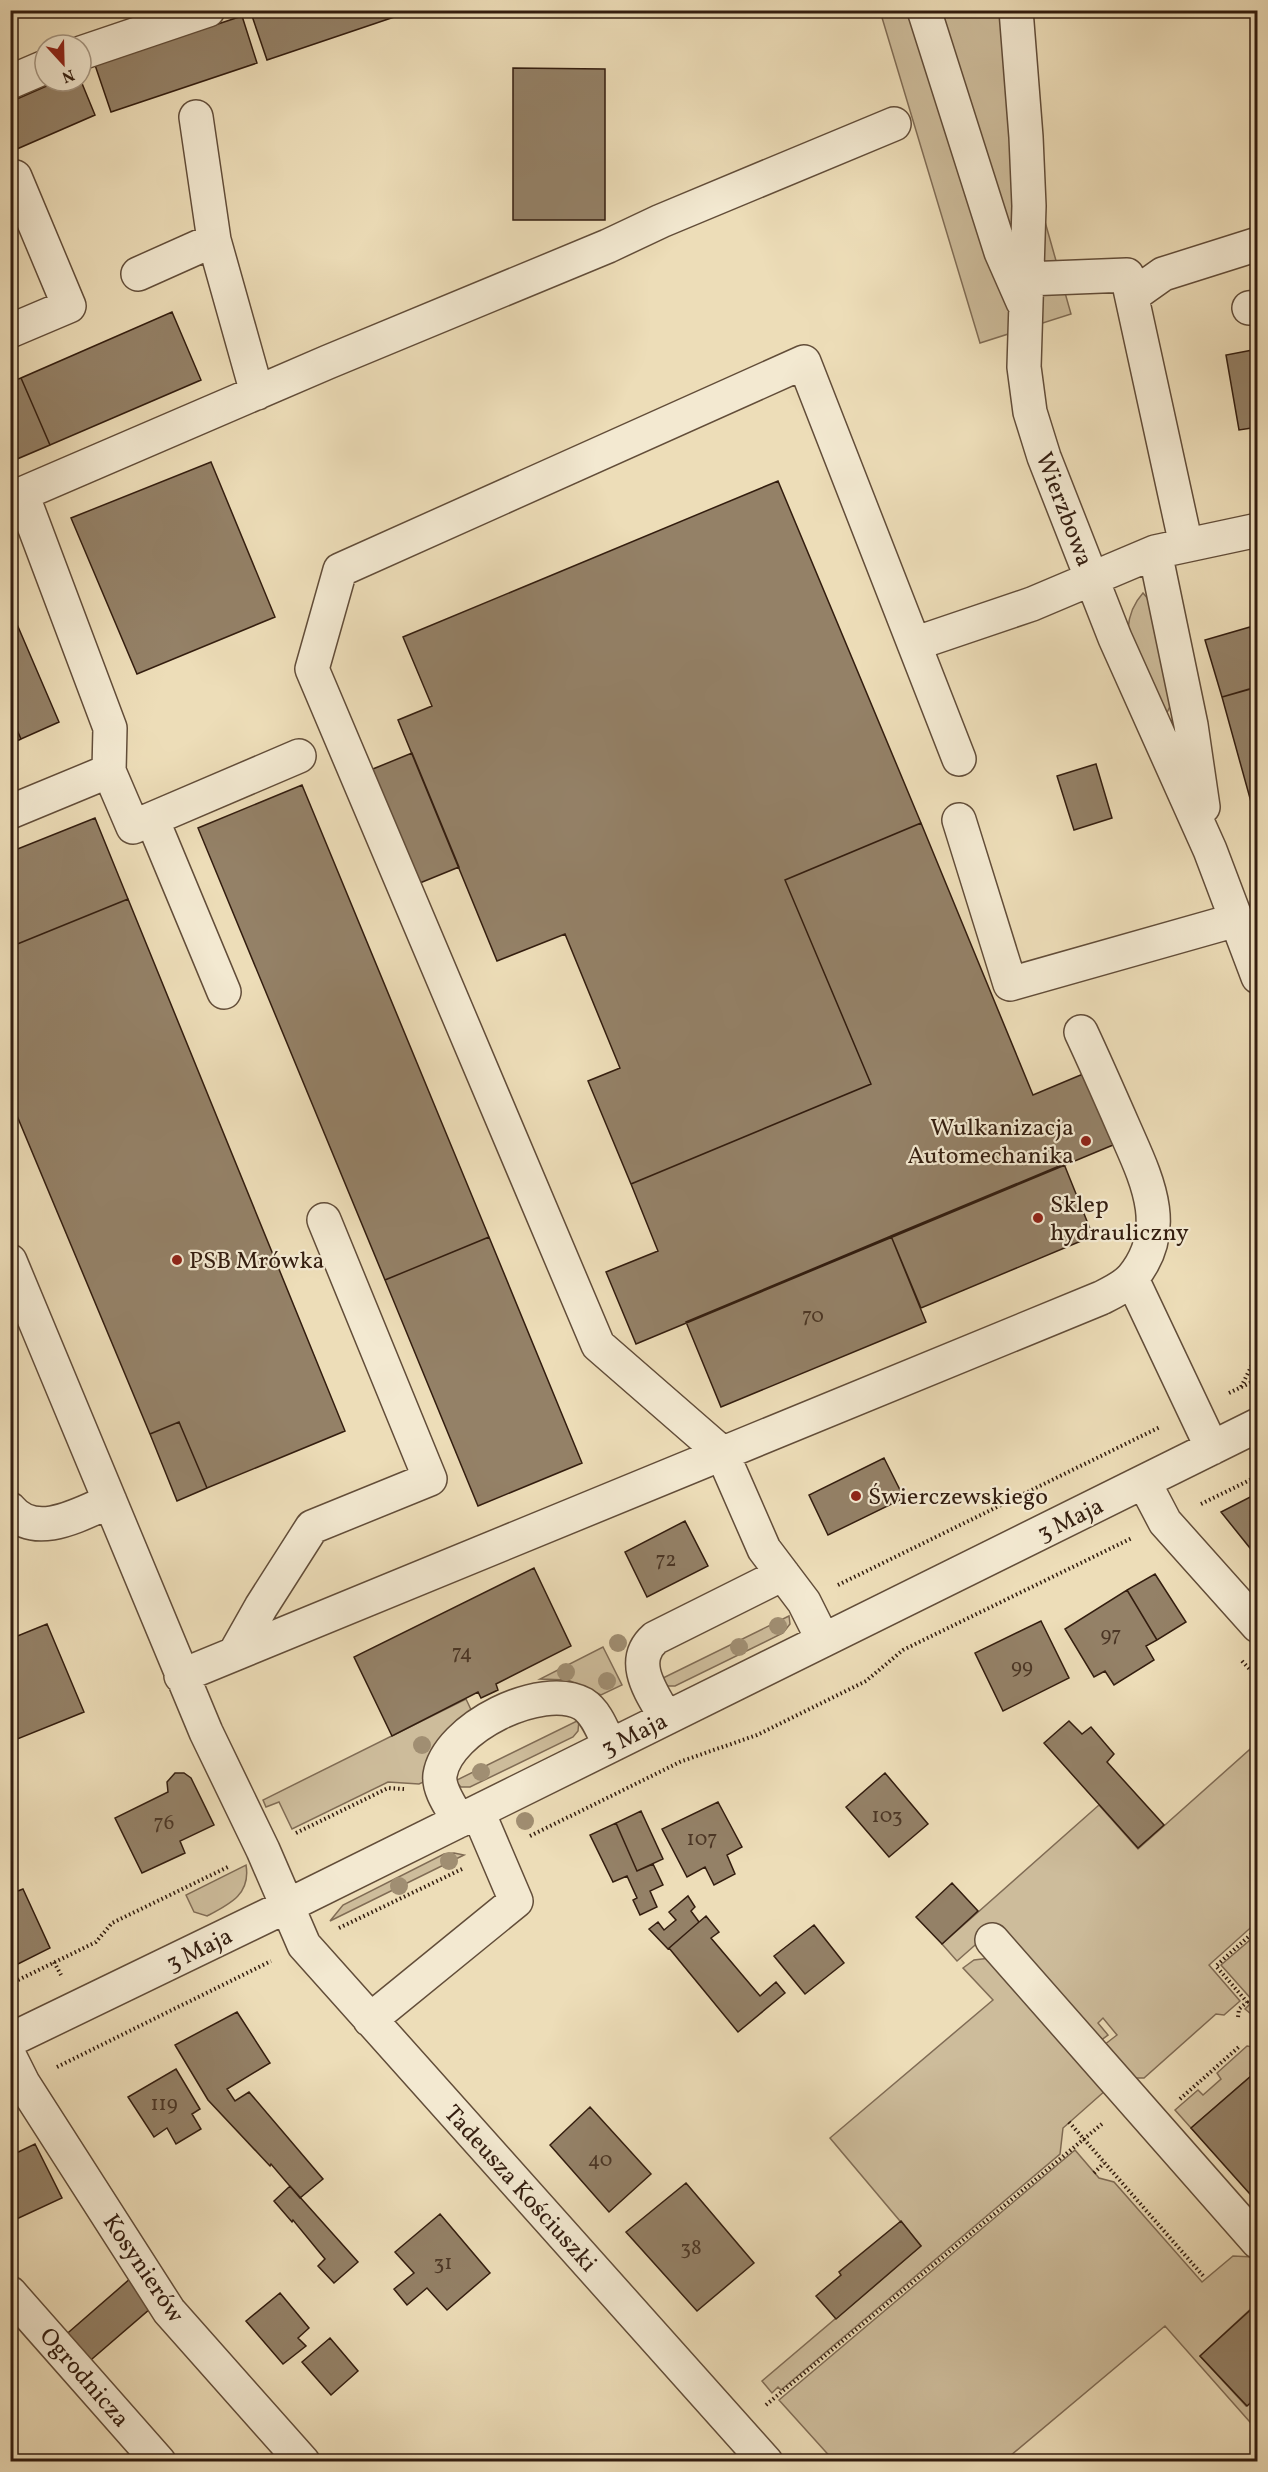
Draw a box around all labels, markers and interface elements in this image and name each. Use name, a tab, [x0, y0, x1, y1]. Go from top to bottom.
north arrow	[33, 33, 93, 93]
text: N	[58, 63, 77, 88]
street label: Wierzbowa	[1026, 448, 1101, 572]
place label: Wulkanizacja Automechanika	[908, 1112, 1074, 1174]
marker: Wulkanizacja Automechanika	[1079, 1134, 1093, 1148]
place label: Sklep hydrauliczny	[1050, 1189, 1189, 1251]
marker: Sklep hydrauliczny	[1031, 1211, 1045, 1225]
place label: PSB Mrówka	[189, 1245, 324, 1279]
marker: PSB Mrówka	[170, 1253, 184, 1267]
house number: 70	[802, 1302, 824, 1331]
place label: Świerczewskiego	[868, 1481, 1048, 1515]
marker: Świerczewskiego	[849, 1489, 863, 1503]
street label: 3 Maja	[1032, 1490, 1110, 1551]
house number: 72	[655, 1546, 677, 1575]
house number: 97	[1100, 1621, 1122, 1650]
house number: 74	[452, 1639, 472, 1668]
house number: 99	[1011, 1653, 1033, 1682]
street label: 3 Maja	[596, 1705, 674, 1766]
house number: 103	[872, 1802, 903, 1831]
house number: 76	[154, 1809, 174, 1838]
house number: 107	[687, 1825, 717, 1854]
street label: 3 Maja	[161, 1920, 239, 1981]
house number: 119	[150, 2090, 178, 2119]
street label: Tadeusza Kościuszki	[435, 2098, 604, 2280]
house number: 40	[588, 2146, 612, 2175]
street label: Kosynierów	[93, 2208, 192, 2331]
house number: 38	[680, 2234, 702, 2263]
house number: 31	[434, 2249, 452, 2278]
street label: Ogrodnicza	[30, 2321, 136, 2436]

